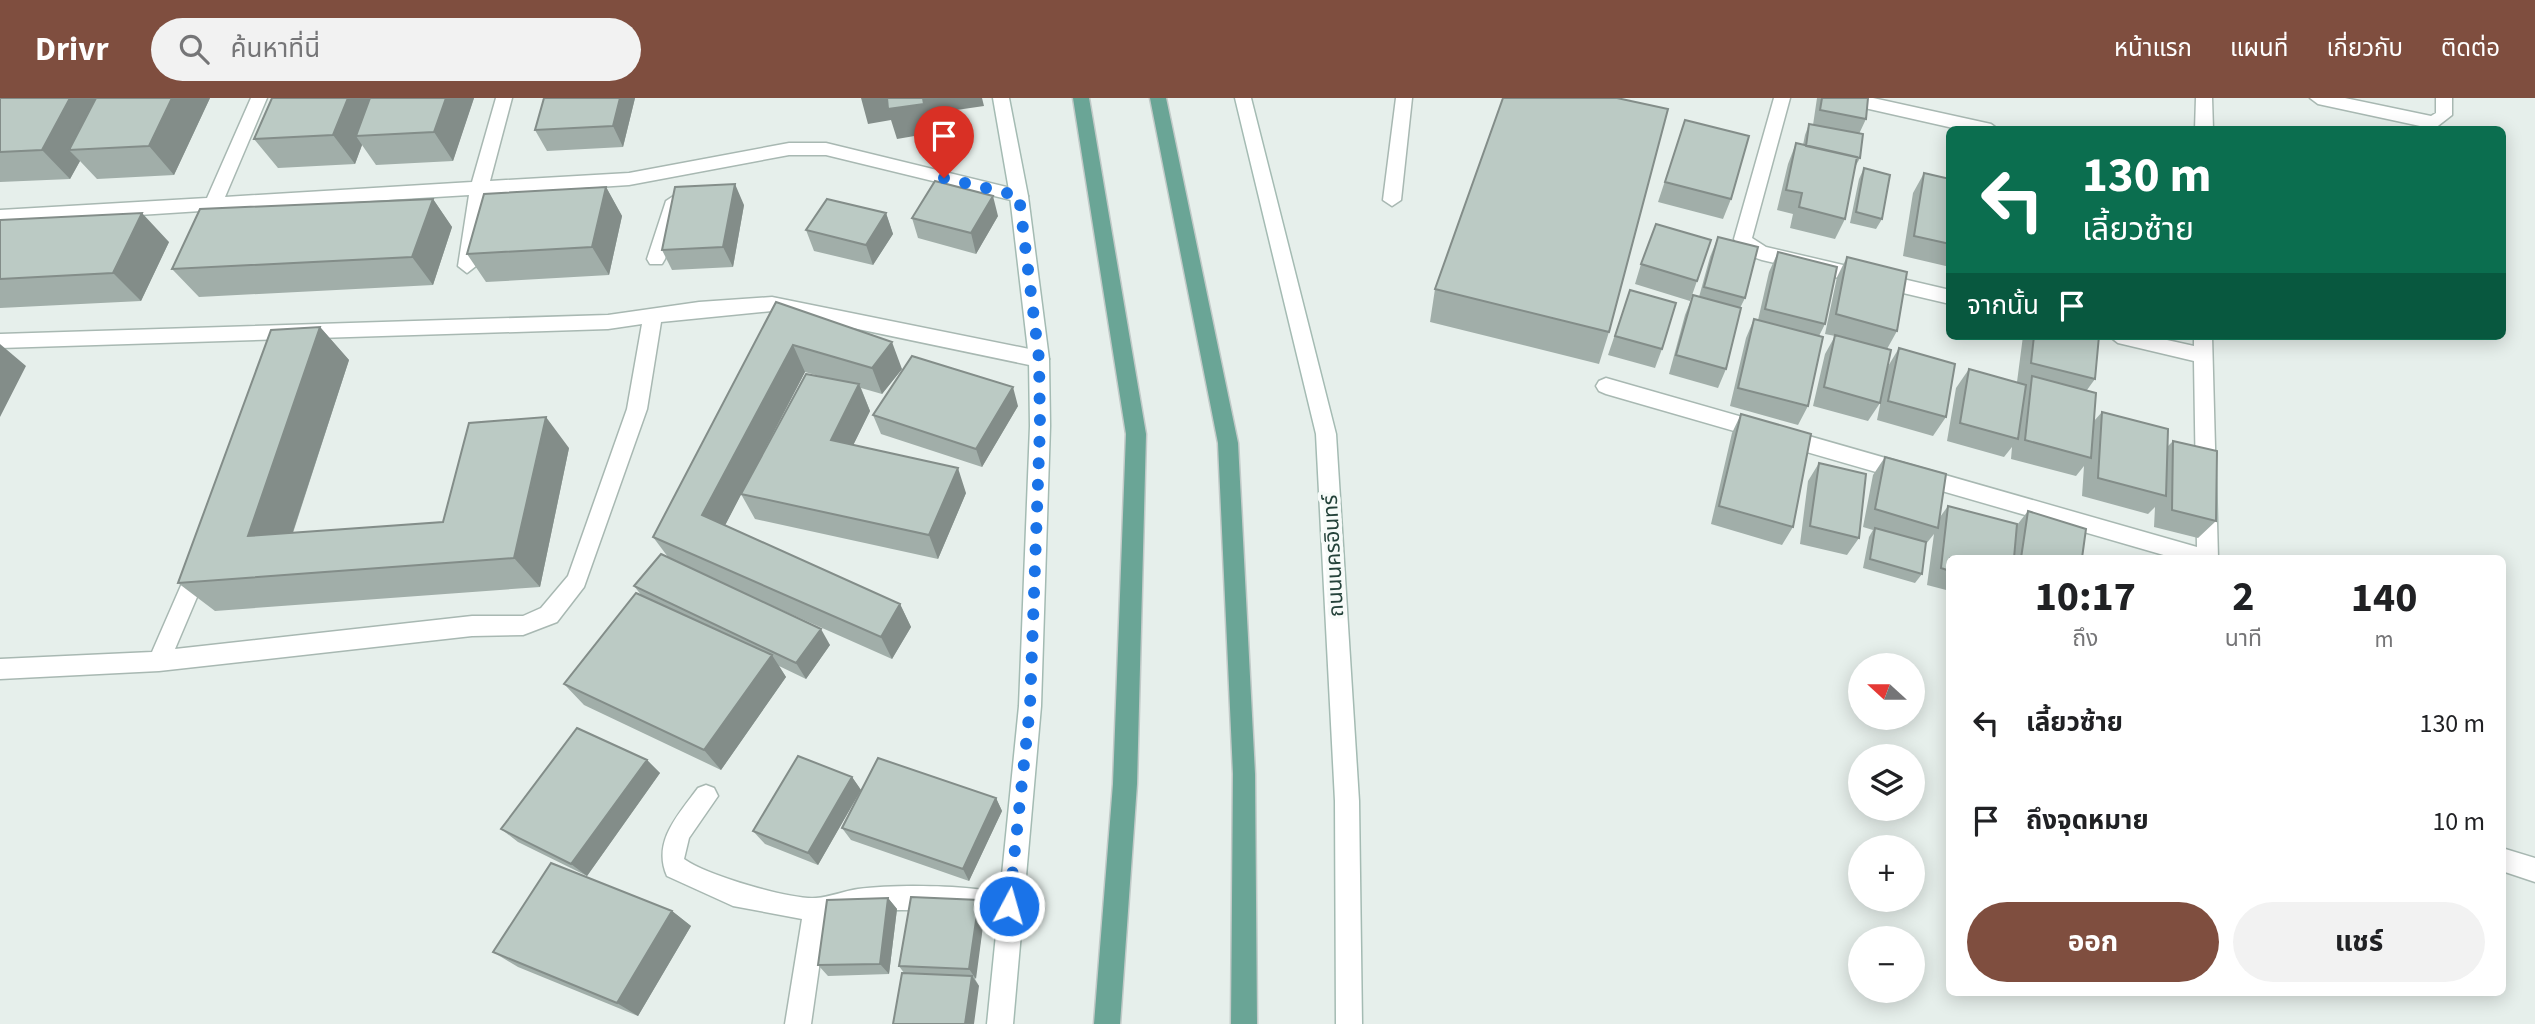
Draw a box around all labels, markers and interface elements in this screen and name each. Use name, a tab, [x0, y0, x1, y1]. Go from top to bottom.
search box	[151, 18, 641, 81]
text: Drivr	[35, 26, 109, 73]
icon: search	[175, 30, 213, 68]
text: ค้นหาที่นี่	[231, 30, 320, 67]
text: หน้าแรก	[2114, 31, 2192, 66]
text: แผนที่	[2230, 31, 2288, 66]
text: เกี่ยวกับ	[2326, 31, 2403, 66]
text: ติดต่อ	[2441, 31, 2500, 66]
pin	[914, 106, 974, 178]
icon: arrive	[925, 117, 963, 155]
text: 130 m	[2082, 141, 2211, 211]
icon: left	[1967, 154, 2058, 245]
text: เลี้ยวซ้าย	[2082, 207, 2194, 253]
text: จากนั้น	[1967, 287, 2039, 324]
icon: arrive	[2053, 287, 2091, 325]
street label: ถนนนครอินทร์	[1315, 493, 1351, 618]
text: 10:17	[2035, 567, 2136, 627]
text: 2	[2232, 567, 2254, 627]
text: 140	[2351, 568, 2417, 628]
text: ถึง	[2072, 622, 2098, 655]
text: นาที	[2225, 622, 2262, 655]
text: m	[2375, 623, 2394, 656]
north arrow	[1848, 653, 1925, 730]
map controls	[1848, 653, 1925, 1003]
icon: left	[1967, 704, 2005, 742]
text: เลี้ยวซ้าย	[2026, 704, 2123, 741]
text: 130 m	[2419, 705, 2485, 742]
button: layers	[1848, 744, 1925, 821]
icon: arrive	[1967, 802, 2005, 840]
text: ถึงจุดหมาย	[2026, 802, 2149, 839]
text: 10 m	[2432, 803, 2485, 840]
button: +	[1848, 835, 1925, 912]
position arrow	[972, 869, 1046, 943]
button: ออก	[1967, 902, 2219, 982]
button: แชร์	[2233, 902, 2485, 982]
button: −	[1848, 926, 1925, 1003]

